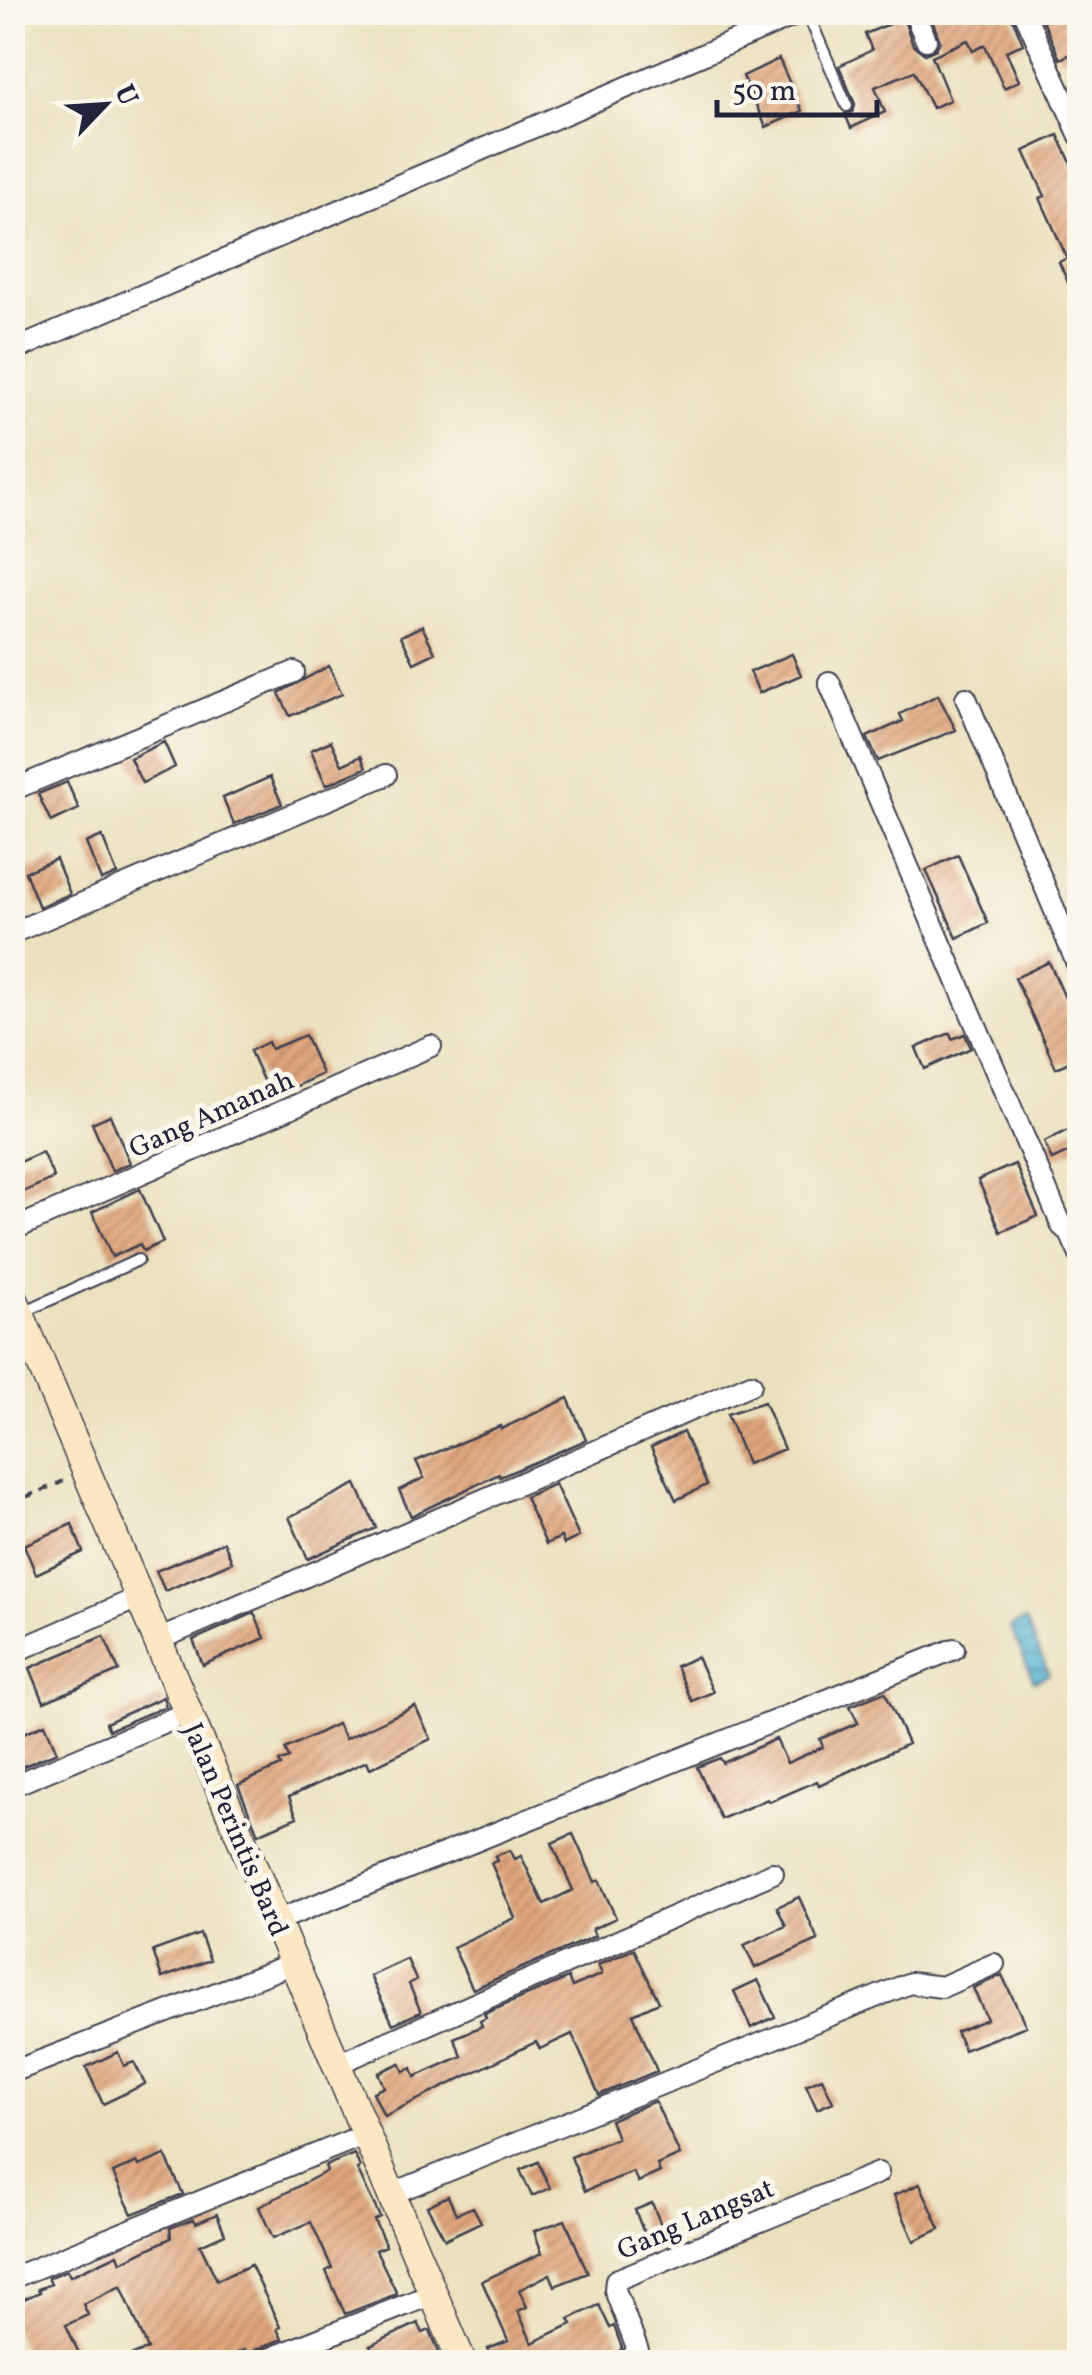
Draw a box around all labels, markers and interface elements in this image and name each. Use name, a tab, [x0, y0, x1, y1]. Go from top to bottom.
north arrow	[55, 55, 155, 155]
scale bar	[717, 55, 877, 117]
text: 50 m	[732, 71, 796, 113]
text: U	[104, 79, 147, 112]
street label: Gang Amanah	[123, 1062, 301, 1169]
street label: Jalan Perintis Bard	[172, 1717, 297, 1943]
street label: Gang Langsat	[611, 2170, 780, 2271]

